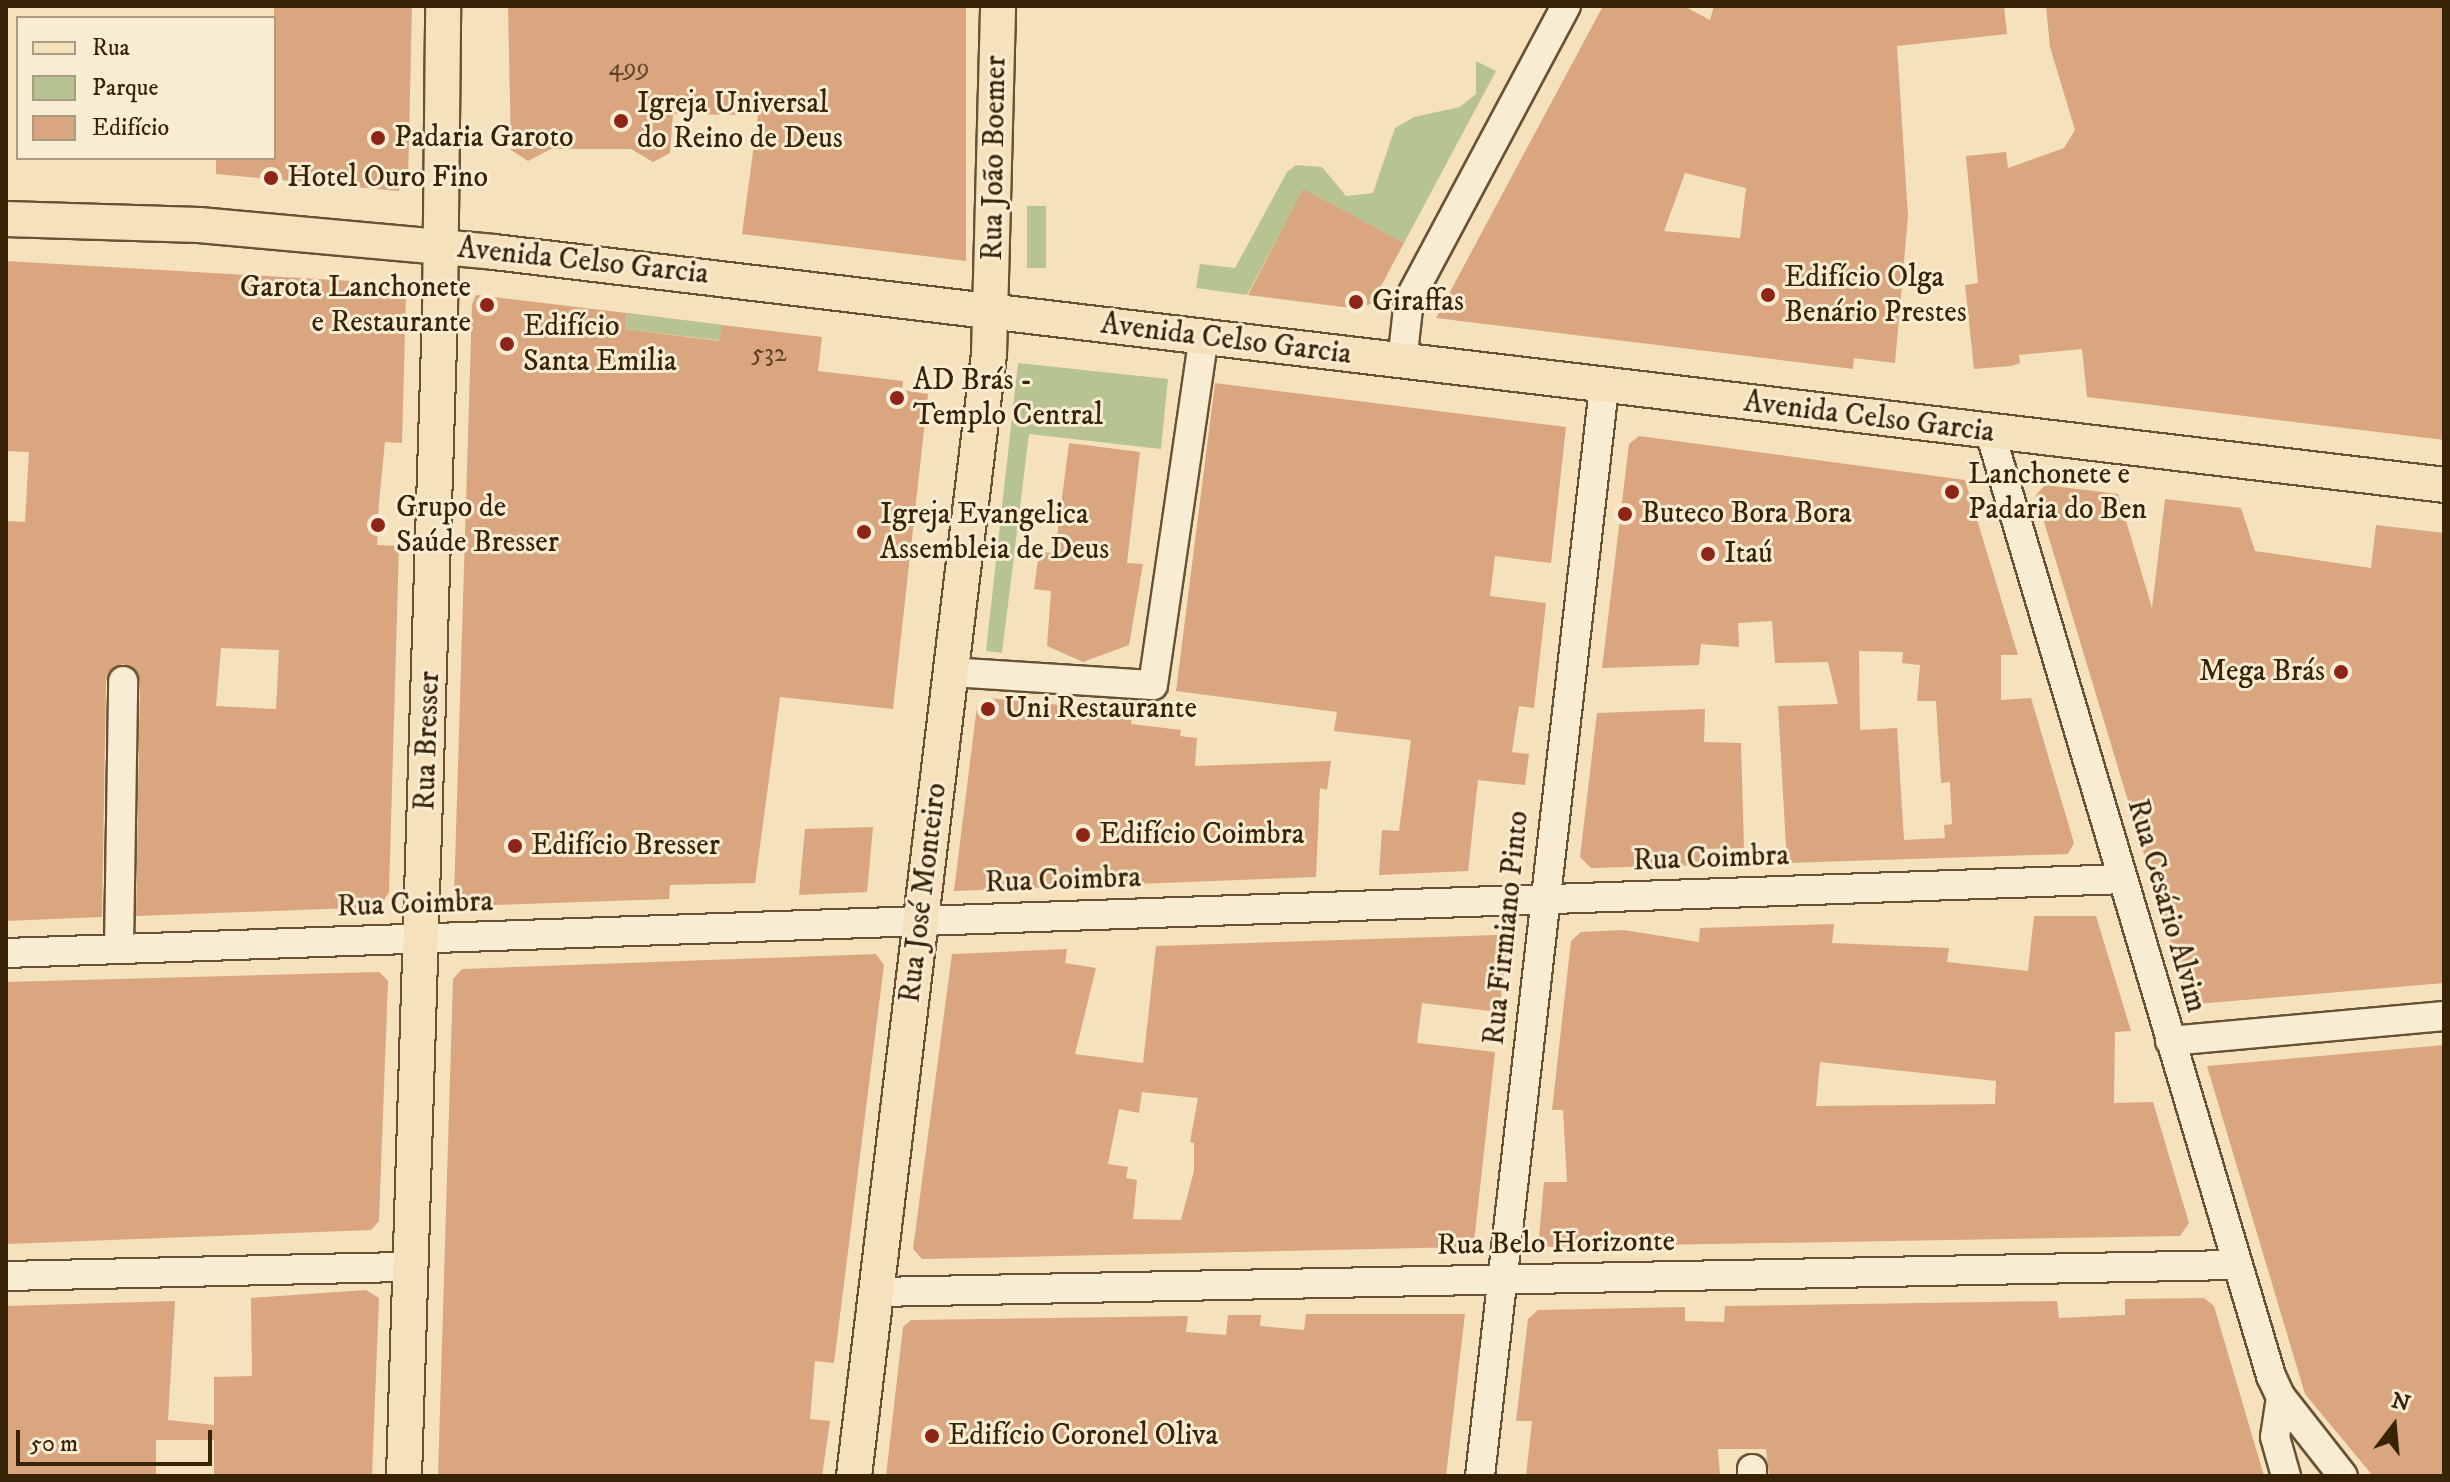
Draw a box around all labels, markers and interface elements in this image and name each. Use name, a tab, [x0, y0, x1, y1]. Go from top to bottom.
legend	[16, 16, 276, 160]
text: Rua	[92, 33, 130, 63]
house number: 499	[609, 52, 649, 84]
street label: Rua João Boemer	[975, 55, 1015, 261]
text: Parque	[92, 73, 158, 103]
place label: Igreja Universal do Reino de Deus	[637, 86, 843, 156]
marker: Igreja Universal do Reino de Deus	[612, 112, 630, 130]
text: Edifício	[92, 113, 169, 143]
place label: Padaria Garoto	[394, 120, 574, 156]
marker: Padaria Garoto	[369, 129, 387, 147]
place label: Hotel Ouro Fino	[287, 160, 488, 196]
marker: Hotel Ouro Fino	[262, 169, 280, 187]
street label: Avenida Celso Garcia	[456, 231, 710, 293]
place label: Edifício Olga Benário Prestes	[1784, 260, 1967, 330]
place label: Garota Lanchonete e Restaurante	[240, 270, 471, 340]
place label: Giraffas	[1372, 284, 1464, 320]
marker: Edifício Olga Benário Prestes	[1759, 286, 1777, 304]
marker: Giraffas	[1347, 293, 1365, 311]
marker: Garota Lanchonete e Restaurante	[478, 296, 496, 314]
street label: Avenida Celso Garcia	[1099, 307, 1353, 373]
place label: Edifício Santa Emilia	[523, 309, 677, 380]
marker: Edifício Santa Emilia	[498, 335, 516, 353]
house number: 532	[751, 338, 787, 370]
place label: AD Brás - Templo Central	[913, 363, 1103, 434]
street label: Avenida Celso Garcia	[1742, 385, 1996, 451]
marker: AD Brás - Templo Central	[888, 389, 906, 407]
place label: Lanchonete e Padaria do Ben	[1968, 457, 2147, 528]
marker: Lanchonete e Padaria do Ben	[1943, 483, 1961, 501]
place label: Grupo de Saúde Bresser	[396, 490, 559, 560]
place label: Buteco Bora Bora	[1641, 496, 1852, 532]
place label: Igreja Evangelica Assembleia de Deus	[880, 497, 1109, 568]
marker: Buteco Bora Bora	[1616, 505, 1634, 523]
marker: Grupo de Saúde Bresser	[367, 514, 389, 536]
marker: Igreja Evangelica Assembleia de Deus	[855, 523, 873, 541]
place label: Itaú	[1724, 536, 1773, 572]
marker: Itaú	[1699, 545, 1717, 563]
place label: Mega Brás	[2199, 654, 2325, 690]
marker: Mega Brás	[2332, 663, 2350, 681]
street label: Rua Bresser	[408, 671, 448, 811]
place label: Uni Restaurante	[1004, 691, 1197, 727]
marker: Uni Restaurante	[979, 700, 997, 718]
street label: Rua José Monteiro	[893, 781, 955, 1005]
street label: Rua Cesário Alvim	[2118, 795, 2214, 1017]
street label: Rua Firmiano Pinto	[1477, 809, 1537, 1047]
place label: Edifício Coimbra	[1099, 817, 1304, 853]
marker: Edifício Coimbra	[1074, 826, 1092, 844]
place label: Edifício Bresser	[531, 828, 720, 864]
marker: Edifício Bresser	[506, 837, 524, 855]
street label: Rua Coimbra	[1632, 838, 1790, 880]
street label: Rua Coimbra	[984, 860, 1142, 902]
street label: Rua Coimbra	[336, 884, 494, 926]
street label: Rua Belo Horizonte	[1437, 1224, 1675, 1264]
north arrow	[2354, 1386, 2434, 1466]
text: N	[2388, 1387, 2413, 1418]
scale bar	[20, 1414, 216, 1464]
place label: Edifício Coronel Oliva	[948, 1418, 1218, 1454]
marker: Edifício Coronel Oliva	[923, 1427, 941, 1445]
text: 50 m	[30, 1429, 78, 1459]

